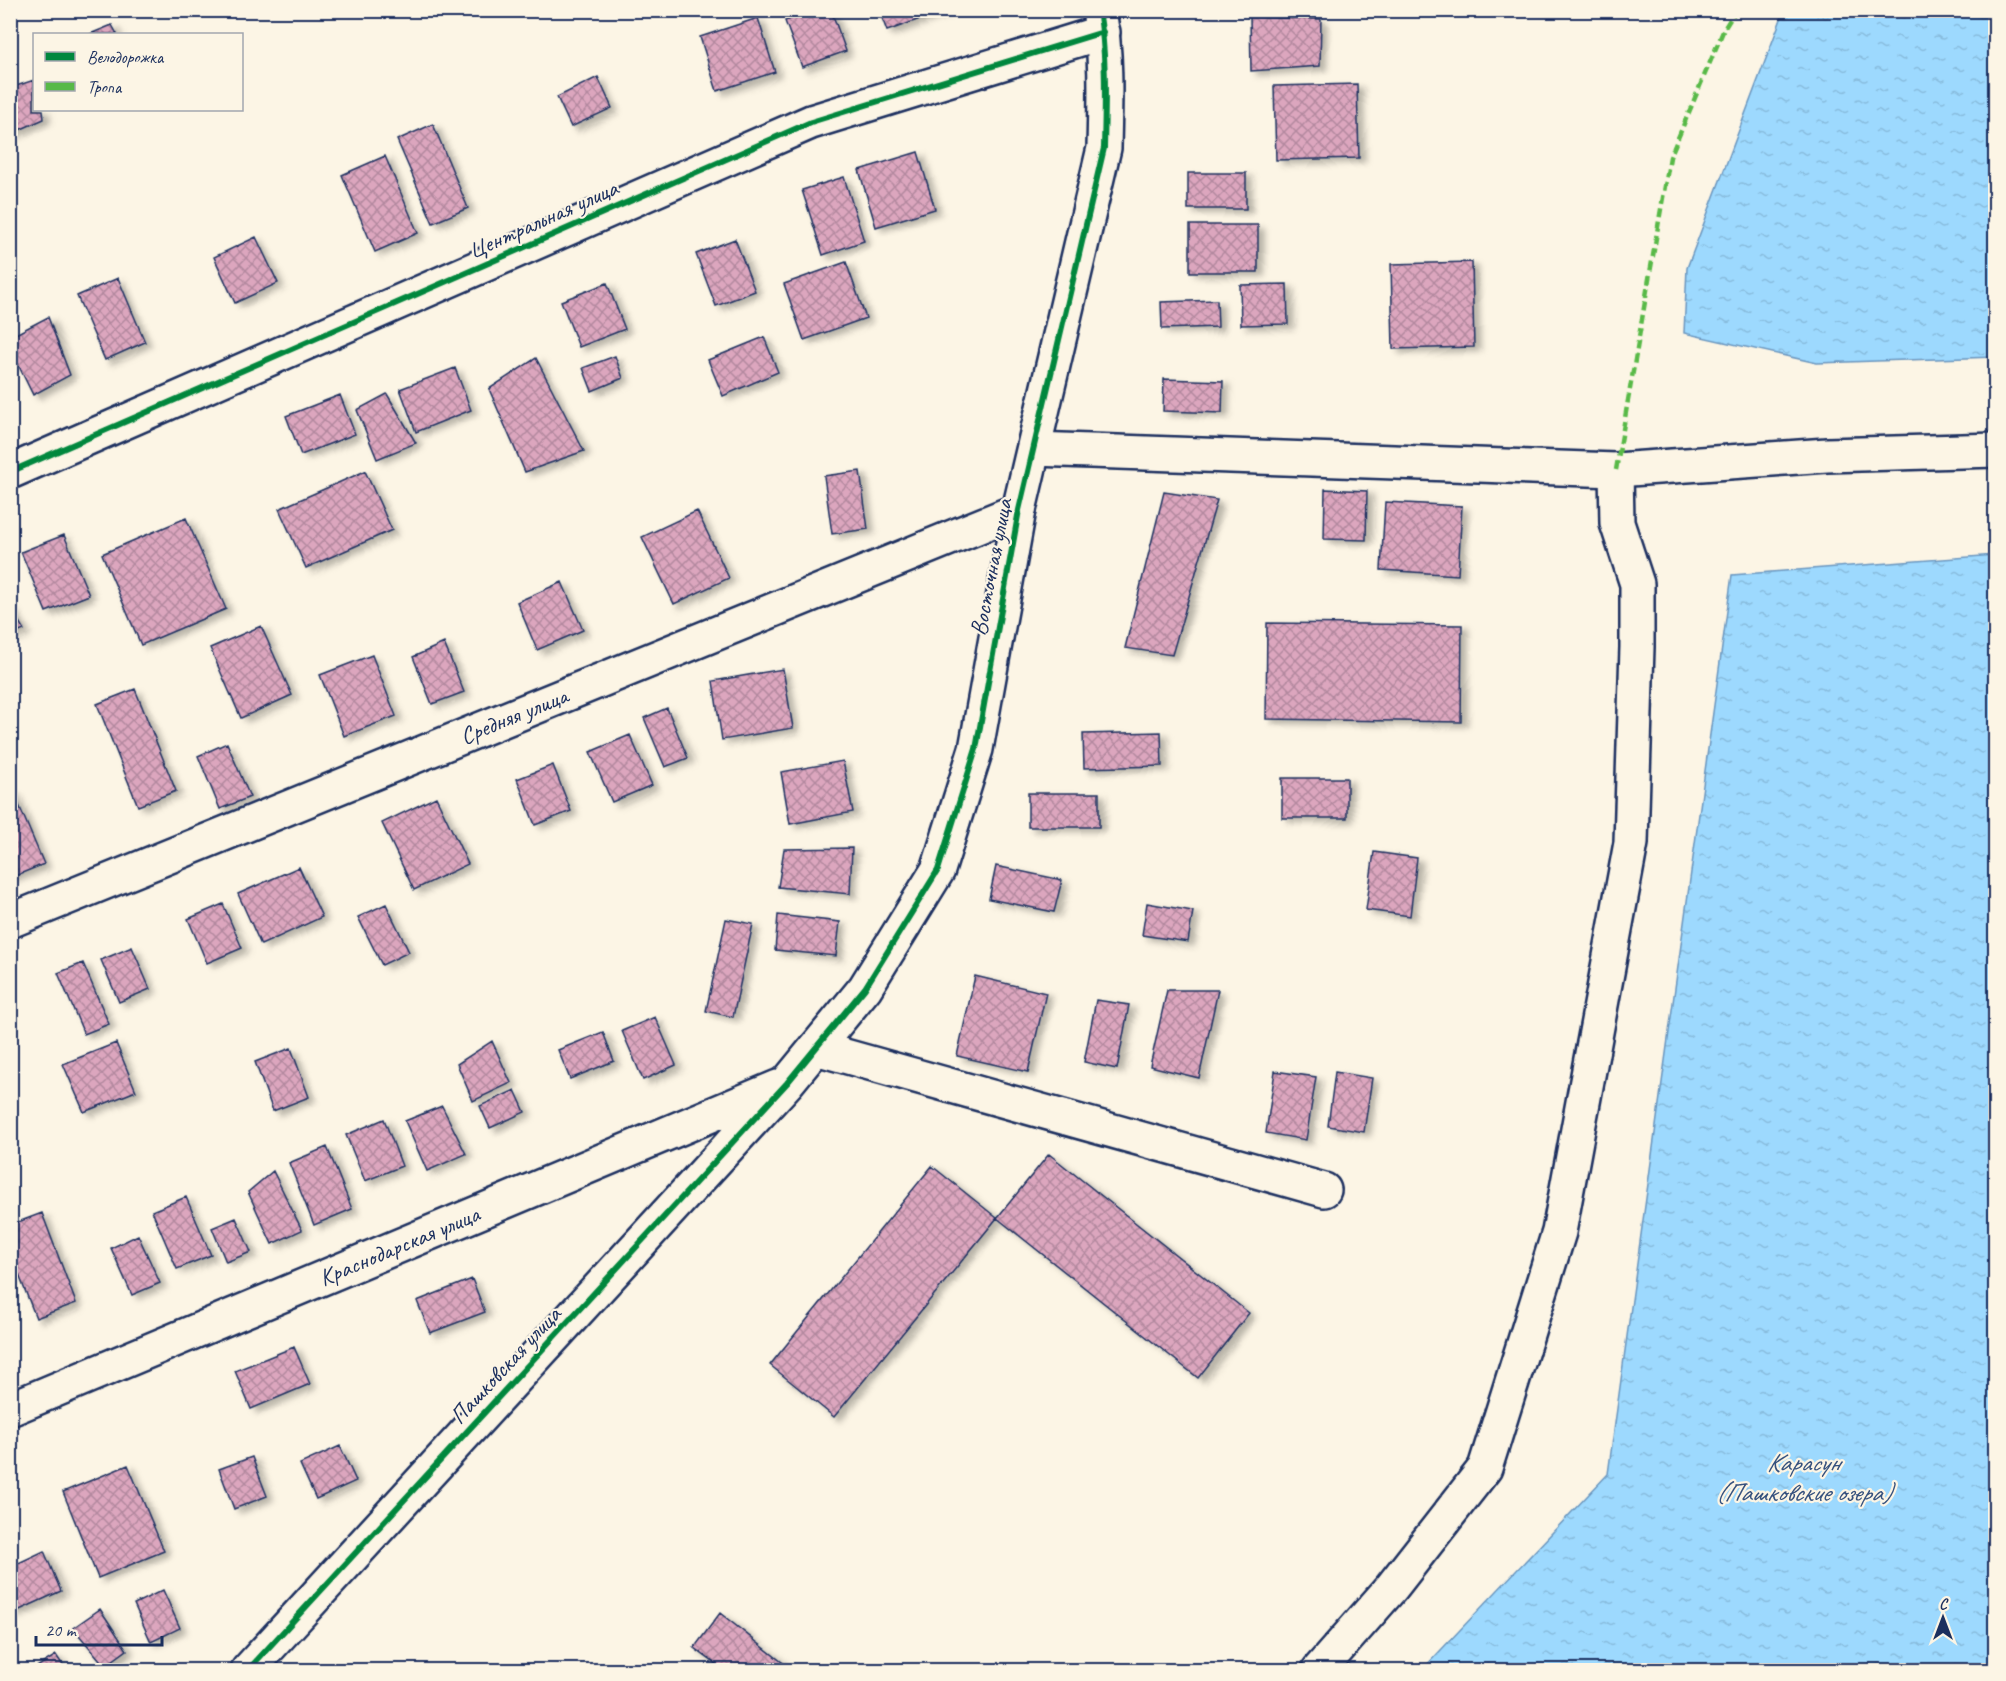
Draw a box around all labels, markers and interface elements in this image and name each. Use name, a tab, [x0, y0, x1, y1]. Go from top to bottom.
legend	[33, 33, 243, 111]
text: Велодорожка	[87, 46, 165, 68]
text: Тропа	[87, 76, 123, 98]
street label: Центральная улица	[463, 172, 624, 265]
street label: Восточная улица	[963, 495, 1019, 638]
street label: Средняя улица	[456, 680, 574, 751]
street label: Краснодарская улица	[314, 1198, 485, 1293]
street label: Пашковская улица	[443, 1299, 568, 1430]
water label: Карасун (Пашковские озера)	[1716, 1446, 1896, 1509]
north arrow	[1913, 1588, 1973, 1648]
text: С	[1939, 1594, 1949, 1614]
scale bar	[36, 1609, 162, 1647]
text: 20 m	[45, 1619, 78, 1641]

